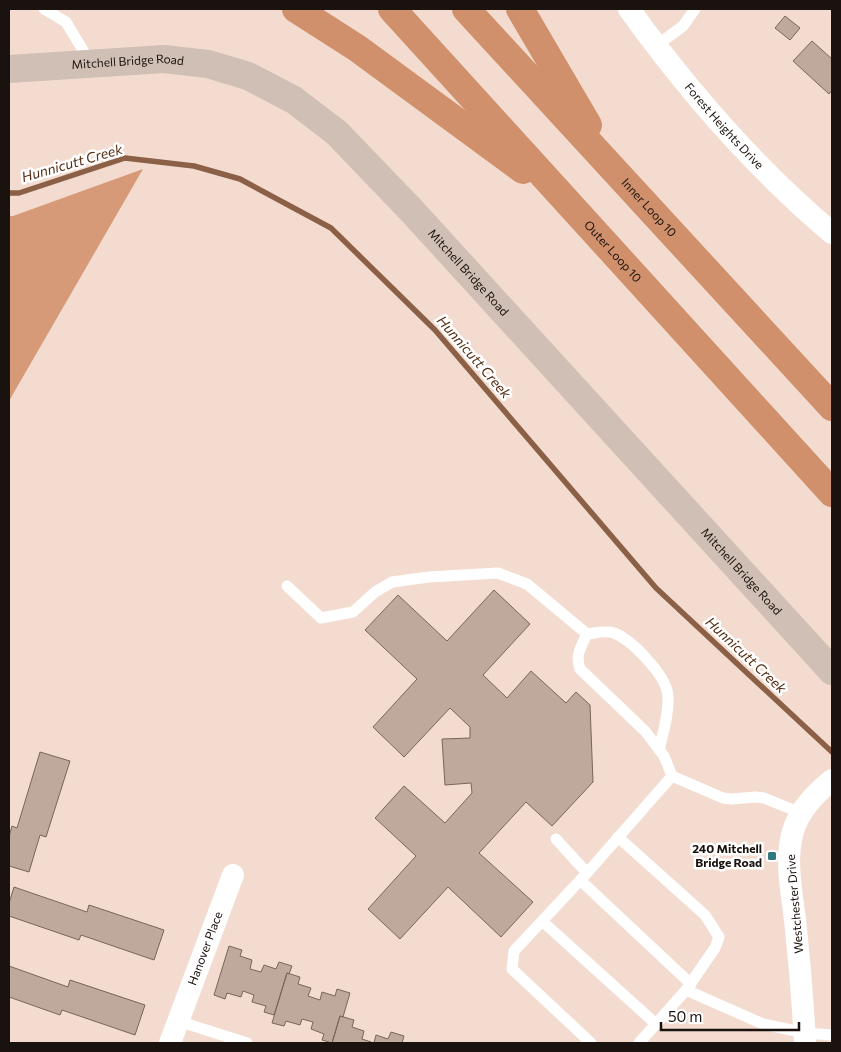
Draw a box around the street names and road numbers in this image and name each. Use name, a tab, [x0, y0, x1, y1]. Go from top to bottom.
street label: Mitchell Bridge Road	[71, 51, 185, 71]
street label: Forest Heights Drive	[683, 80, 767, 172]
street label: Inner Loop 10	[619, 175, 680, 239]
street label: Outer Loop 10	[582, 217, 645, 285]
street label: Mitchell Bridge Road	[426, 226, 512, 318]
street label: Mitchell Bridge Road	[699, 525, 785, 617]
street label: Westchester Drive	[783, 854, 805, 954]
street label: Hanover Place	[184, 909, 225, 987]

